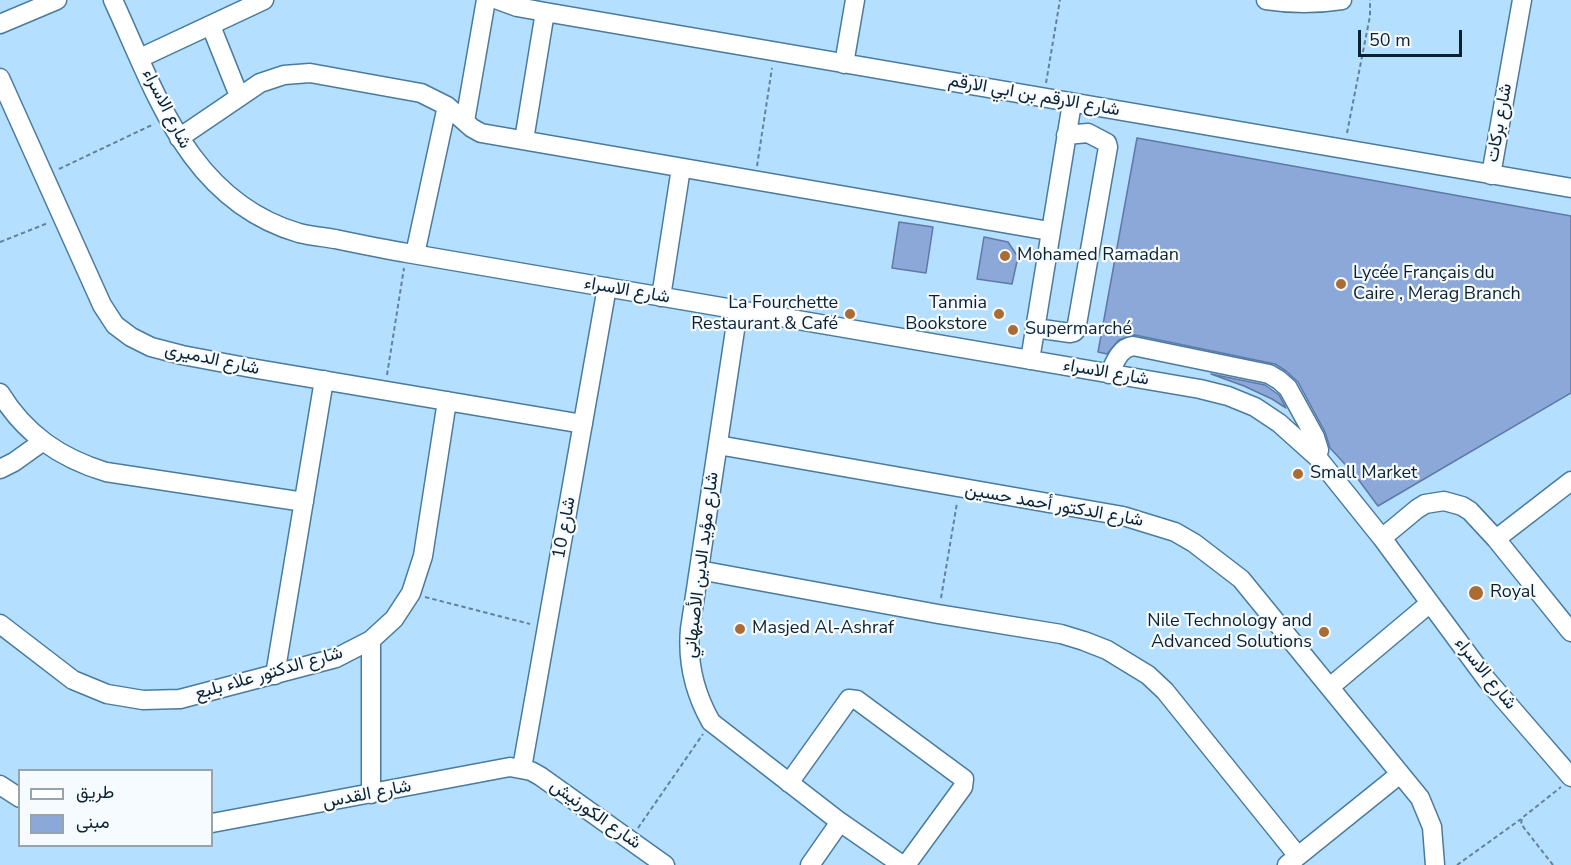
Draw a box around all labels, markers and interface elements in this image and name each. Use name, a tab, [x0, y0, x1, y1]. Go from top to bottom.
scale bar	[1361, 18, 1464, 56]
text: 50 m	[1369, 28, 1411, 52]
street label: شارع الاسراء	[137, 66, 195, 152]
street label: شارع الارقم بن ابي الارقم	[947, 70, 1121, 122]
street label: شارع بركات	[1482, 82, 1518, 164]
place label: Mohamed Ramadan	[1017, 245, 1179, 267]
marker: Mohamed Ramadan	[998, 249, 1012, 263]
place label: Lycée Français du Caire , Merag Branch	[1353, 263, 1521, 306]
street label: شارع الاسراء	[582, 273, 672, 309]
marker: Lycée Français du Caire , Merag Branch	[1334, 277, 1348, 291]
place label: La Fourchette Restaurant & Café	[691, 293, 838, 336]
place label: Tanmia Bookstore	[905, 293, 987, 336]
marker: La Fourchette Restaurant & Café	[843, 307, 857, 321]
marker: Tanmia Bookstore	[992, 307, 1006, 321]
place label: Supermarché	[1025, 319, 1132, 341]
marker: Supermarché	[1006, 323, 1020, 337]
street label: شارع الدميرى	[163, 339, 261, 381]
street label: شارع الاسراء	[1061, 355, 1151, 391]
place label: Small Market	[1310, 463, 1417, 485]
marker: Small Market	[1291, 467, 1305, 481]
street label: شارع مؤيد الدين الأصبهاني	[680, 471, 724, 659]
street label: شارع الدكتور أحمد حسين	[963, 480, 1145, 532]
street label: شارع 10	[549, 495, 581, 561]
place label: Royal	[1490, 582, 1536, 604]
marker: Royal	[1467, 584, 1485, 602]
place label: Nile Technology and Advanced Solutions	[1147, 611, 1312, 654]
place label: Masjed Al-Ashraf	[752, 618, 894, 640]
marker: Masjed Al-Ashraf	[733, 622, 747, 636]
marker: Nile Technology and Advanced Solutions	[1317, 625, 1331, 639]
street label: شارع الاسراء	[1449, 634, 1521, 714]
street label: شارع الدكتور علاء بلبع	[192, 643, 346, 705]
legend	[18, 769, 213, 847]
street label: شارع القدس	[321, 776, 413, 814]
street label: شارع الكورنيش	[545, 776, 645, 854]
text: طريق	[76, 780, 114, 804]
text: مبنى	[76, 810, 110, 834]

